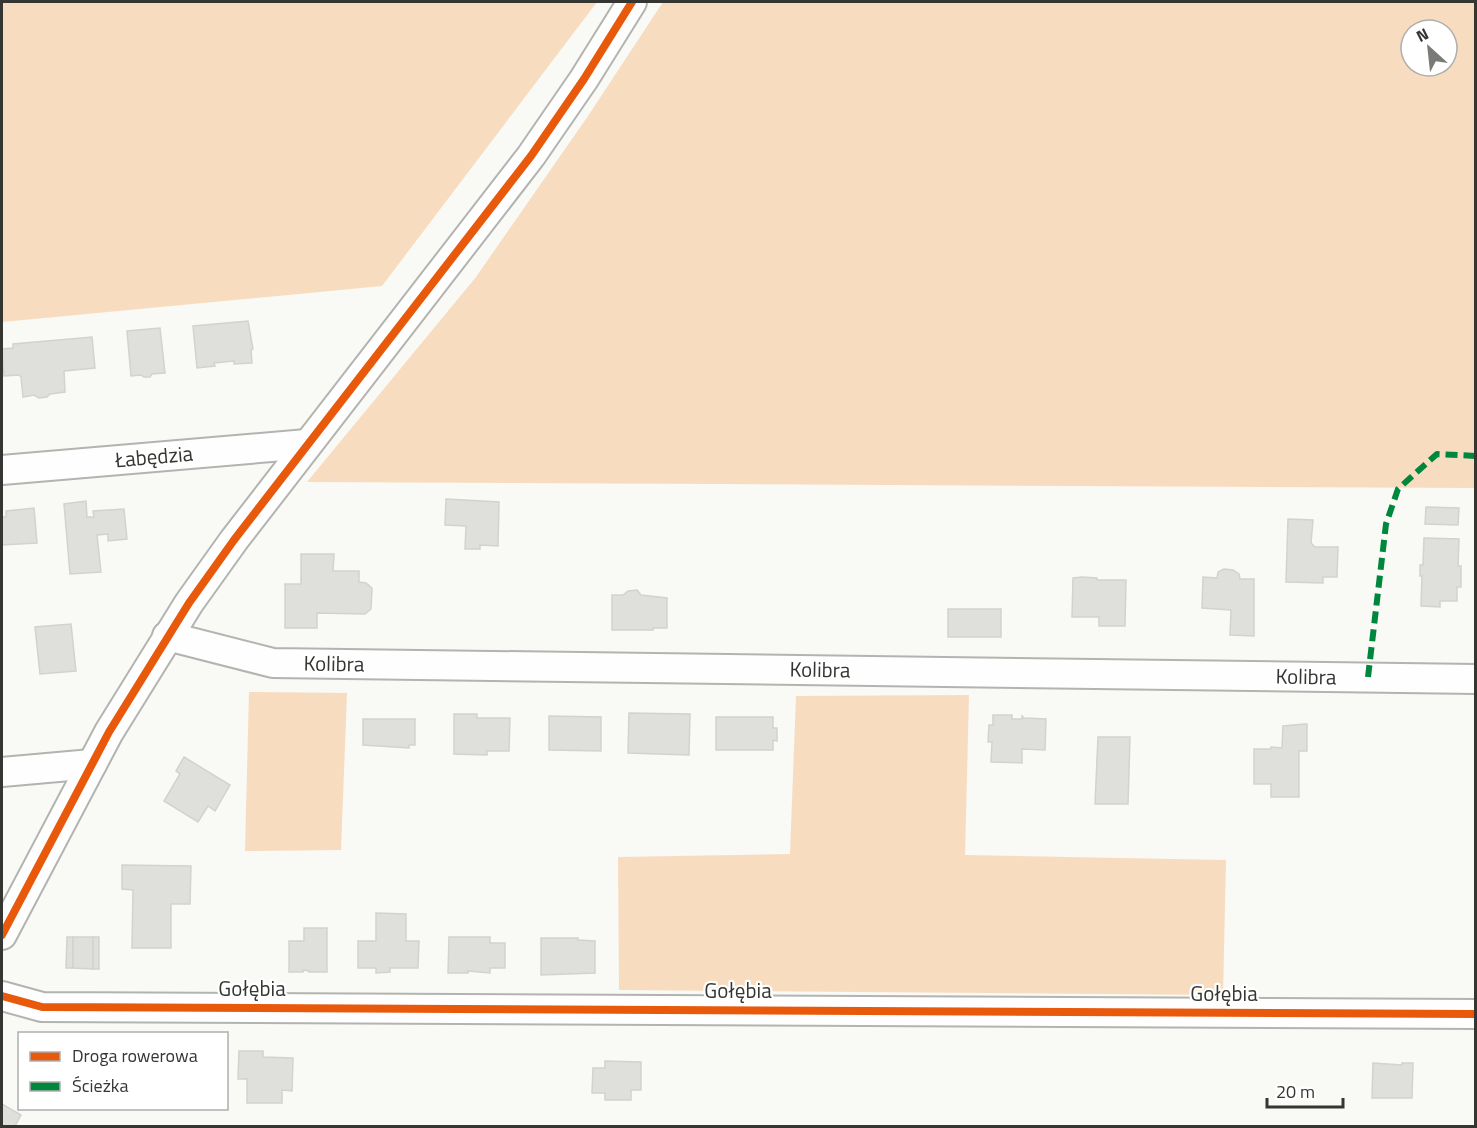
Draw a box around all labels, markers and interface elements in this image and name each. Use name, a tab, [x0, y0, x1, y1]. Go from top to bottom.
north arrow	[1399, 18, 1459, 78]
text: N	[1412, 21, 1433, 48]
street label: Łabędzia	[113, 437, 195, 475]
street label: Kolibra	[303, 646, 365, 680]
street label: Kolibra	[789, 652, 851, 686]
street label: Kolibra	[1275, 659, 1337, 693]
street label: Gołębia	[218, 972, 286, 1004]
street label: Gołębia	[704, 974, 772, 1006]
street label: Gołębia	[1190, 977, 1258, 1009]
legend	[18, 1032, 228, 1110]
text: Droga rowerowa	[72, 1042, 198, 1069]
scale bar	[1267, 1071, 1344, 1109]
text: Ścieżka	[72, 1072, 128, 1099]
text: 20 m	[1276, 1078, 1315, 1105]

